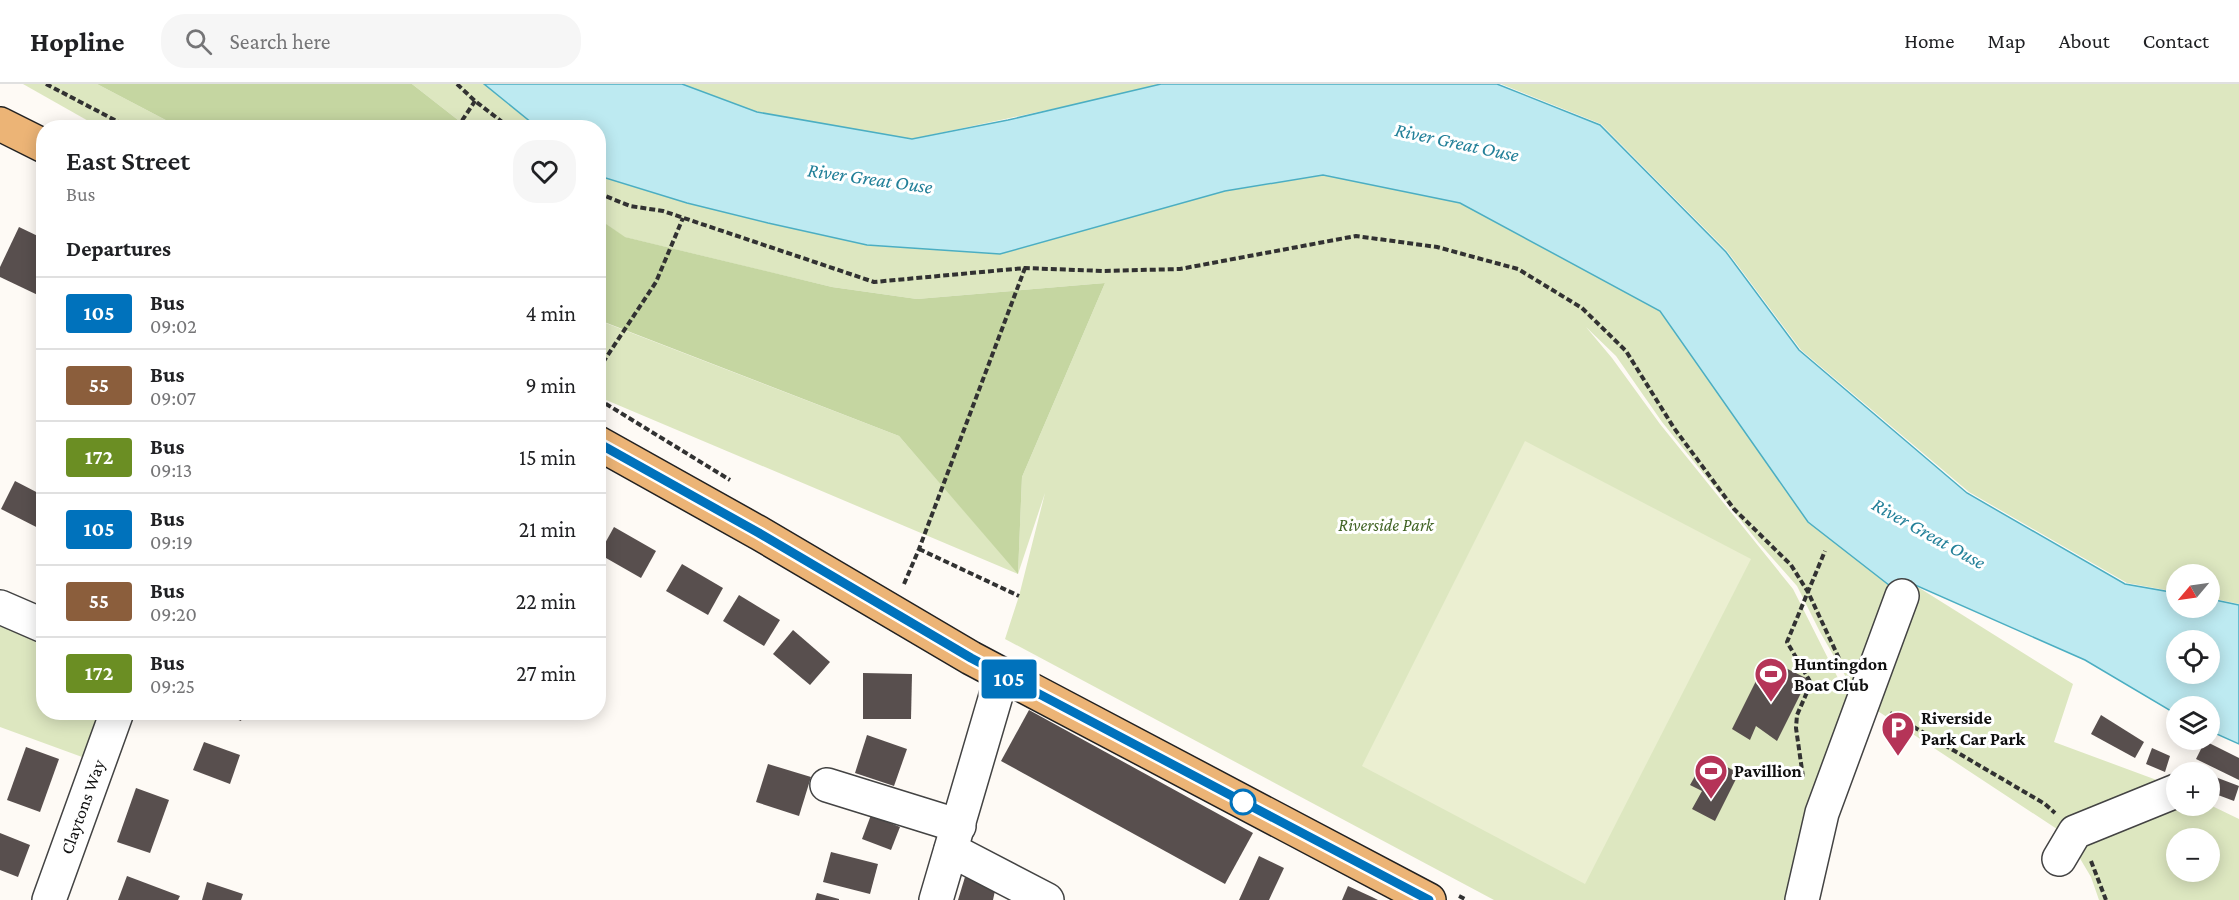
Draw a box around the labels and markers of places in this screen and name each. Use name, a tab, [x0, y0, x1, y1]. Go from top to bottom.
place label: Huntingdon Boat Club	[1794, 654, 1888, 695]
sports icon: Huntingdon Boat Club	[1753, 656, 1789, 703]
place label: Riverside Park Car Park	[1921, 708, 2026, 749]
parking icon: Riverside Park Car Park	[1880, 710, 1916, 757]
sports icon: Pavillion	[1693, 753, 1729, 800]
place label: Pavillion	[1734, 761, 1803, 781]
unlabelled marker	[1230, 789, 1256, 815]

